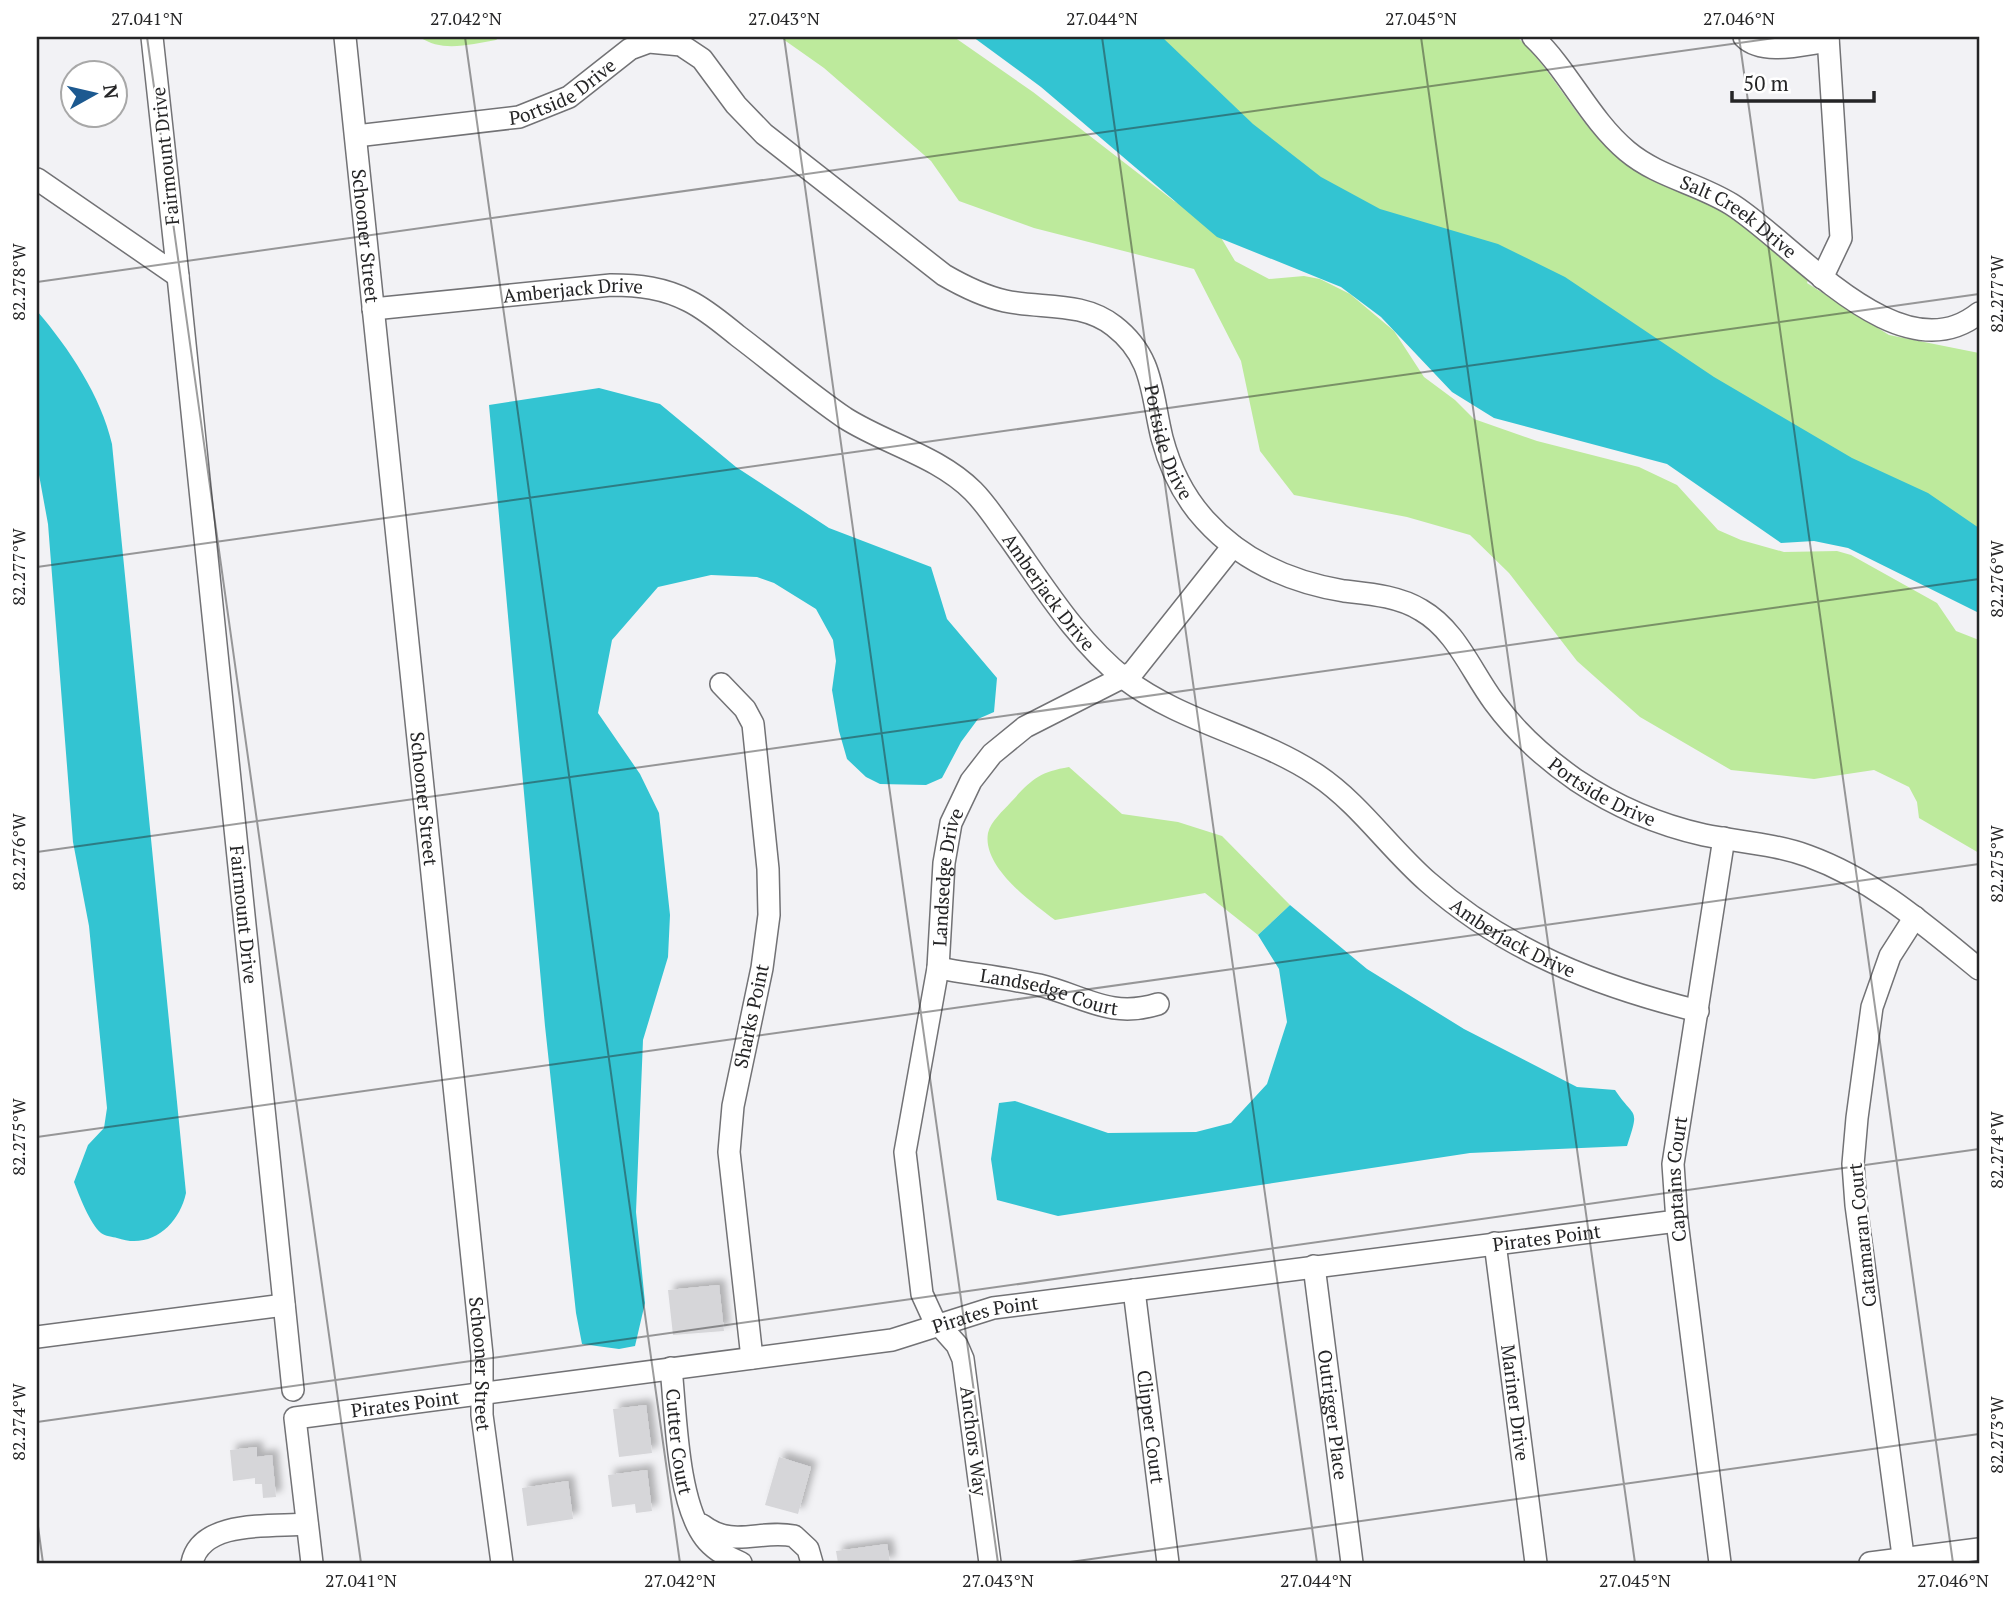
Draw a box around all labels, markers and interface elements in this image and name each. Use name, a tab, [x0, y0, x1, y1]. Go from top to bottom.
text: 27.041°N	[111, 6, 183, 30]
text: 27.042°N	[430, 6, 502, 30]
text: 27.043°N	[748, 6, 820, 30]
text: 27.044°N	[1066, 6, 1138, 30]
text: 27.045°N	[1385, 6, 1457, 30]
text: 27.046°N	[1703, 6, 1775, 30]
street label: Portside Drive	[508, 52, 620, 130]
north arrow	[60, 60, 130, 130]
scale bar	[1732, 60, 1874, 104]
text: 50 m	[1743, 69, 1789, 97]
text: N	[98, 83, 125, 101]
street label: Fairmount Drive	[145, 86, 184, 226]
street label: Schooner Street	[347, 168, 386, 304]
street label: Salt Creek Drive	[1677, 169, 1802, 263]
text: 82.278°W	[6, 243, 30, 321]
text: 82.277°W	[1984, 255, 2008, 333]
street label: Amberjack Drive	[502, 272, 644, 308]
street label: Portside Drive	[1139, 382, 1199, 504]
text: 82.277°W	[6, 528, 30, 606]
street label: Amberjack Drive	[998, 528, 1101, 656]
text: 82.276°W	[1984, 540, 2008, 618]
street label: Schooner Street	[405, 731, 444, 867]
street label: Portside Drive	[1544, 751, 1659, 832]
street label: Landsedge Drive	[926, 803, 969, 947]
text: 82.276°W	[6, 813, 30, 891]
text: 82.275°W	[1984, 825, 2008, 903]
street label: Fairmount Drive	[225, 844, 264, 985]
street label: Amberjack Drive	[1445, 892, 1579, 983]
street label: Sharks Point	[727, 961, 774, 1070]
street label: Landsedge Court	[979, 962, 1120, 1020]
text: 82.275°W	[6, 1098, 30, 1176]
text: 82.274°W	[1984, 1111, 2008, 1189]
street label: Captains Court	[1660, 1114, 1692, 1243]
street label: Catamaran Court	[1842, 1162, 1882, 1308]
street label: Pirates Point	[1491, 1218, 1602, 1256]
street label: Pirates Point	[929, 1289, 1040, 1339]
street label: Schooner Street	[464, 1295, 497, 1433]
street label: Mariner Drive	[1496, 1343, 1536, 1462]
street label: Outrigger Place	[1313, 1348, 1354, 1481]
street label: Clipper Court	[1132, 1369, 1171, 1485]
text: 82.274°W	[6, 1383, 30, 1461]
street label: Pirates Point	[349, 1384, 461, 1423]
street label: Anchors Way	[955, 1385, 994, 1498]
street label: Cutter Court	[661, 1388, 699, 1497]
text: 82.273°W	[1984, 1396, 2008, 1474]
text: 27.041°N	[325, 1568, 397, 1592]
text: 27.042°N	[644, 1568, 716, 1592]
text: 27.043°N	[962, 1568, 1034, 1592]
text: 27.044°N	[1280, 1568, 1352, 1592]
text: 27.045°N	[1599, 1568, 1671, 1592]
text: 27.046°N	[1917, 1568, 1989, 1592]

